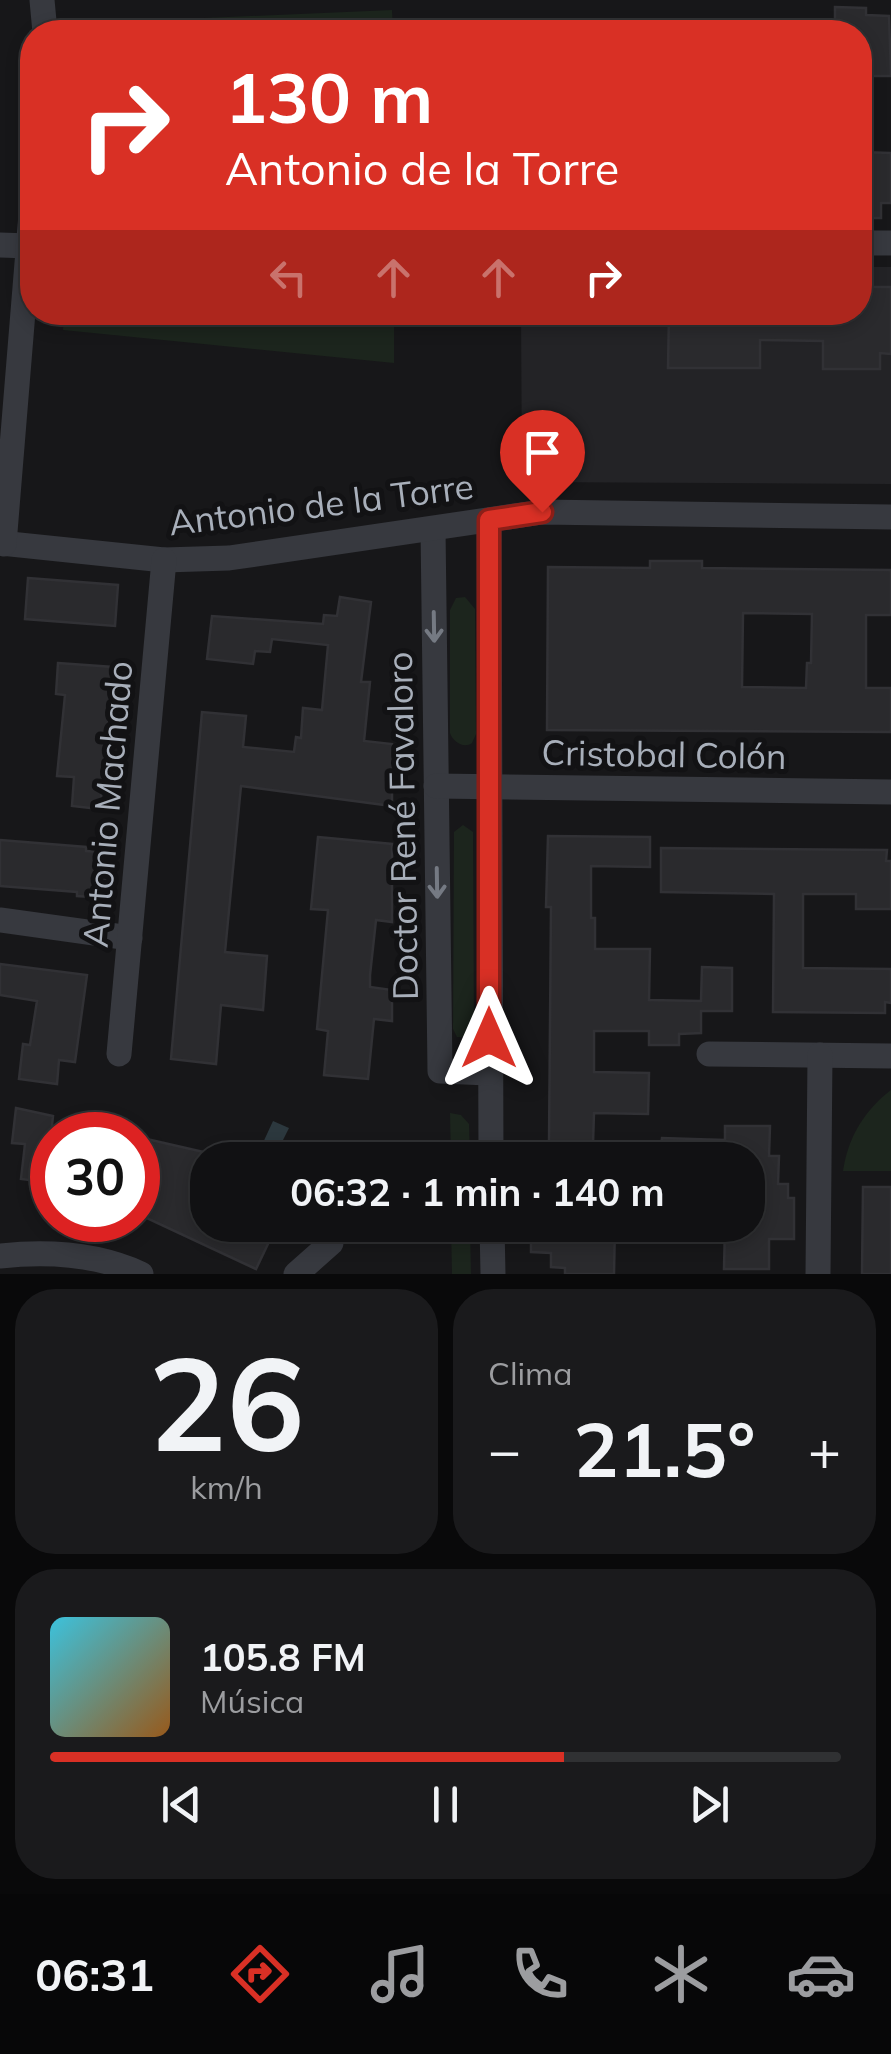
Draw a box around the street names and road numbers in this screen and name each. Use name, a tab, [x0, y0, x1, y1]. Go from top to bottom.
street label: Antonio de la Torre	[166, 463, 476, 545]
street label: Doctor René Favaloro	[377, 651, 427, 1001]
street label: Antonio Machado	[73, 659, 141, 949]
street label: Cristobal Colón	[541, 730, 787, 778]

